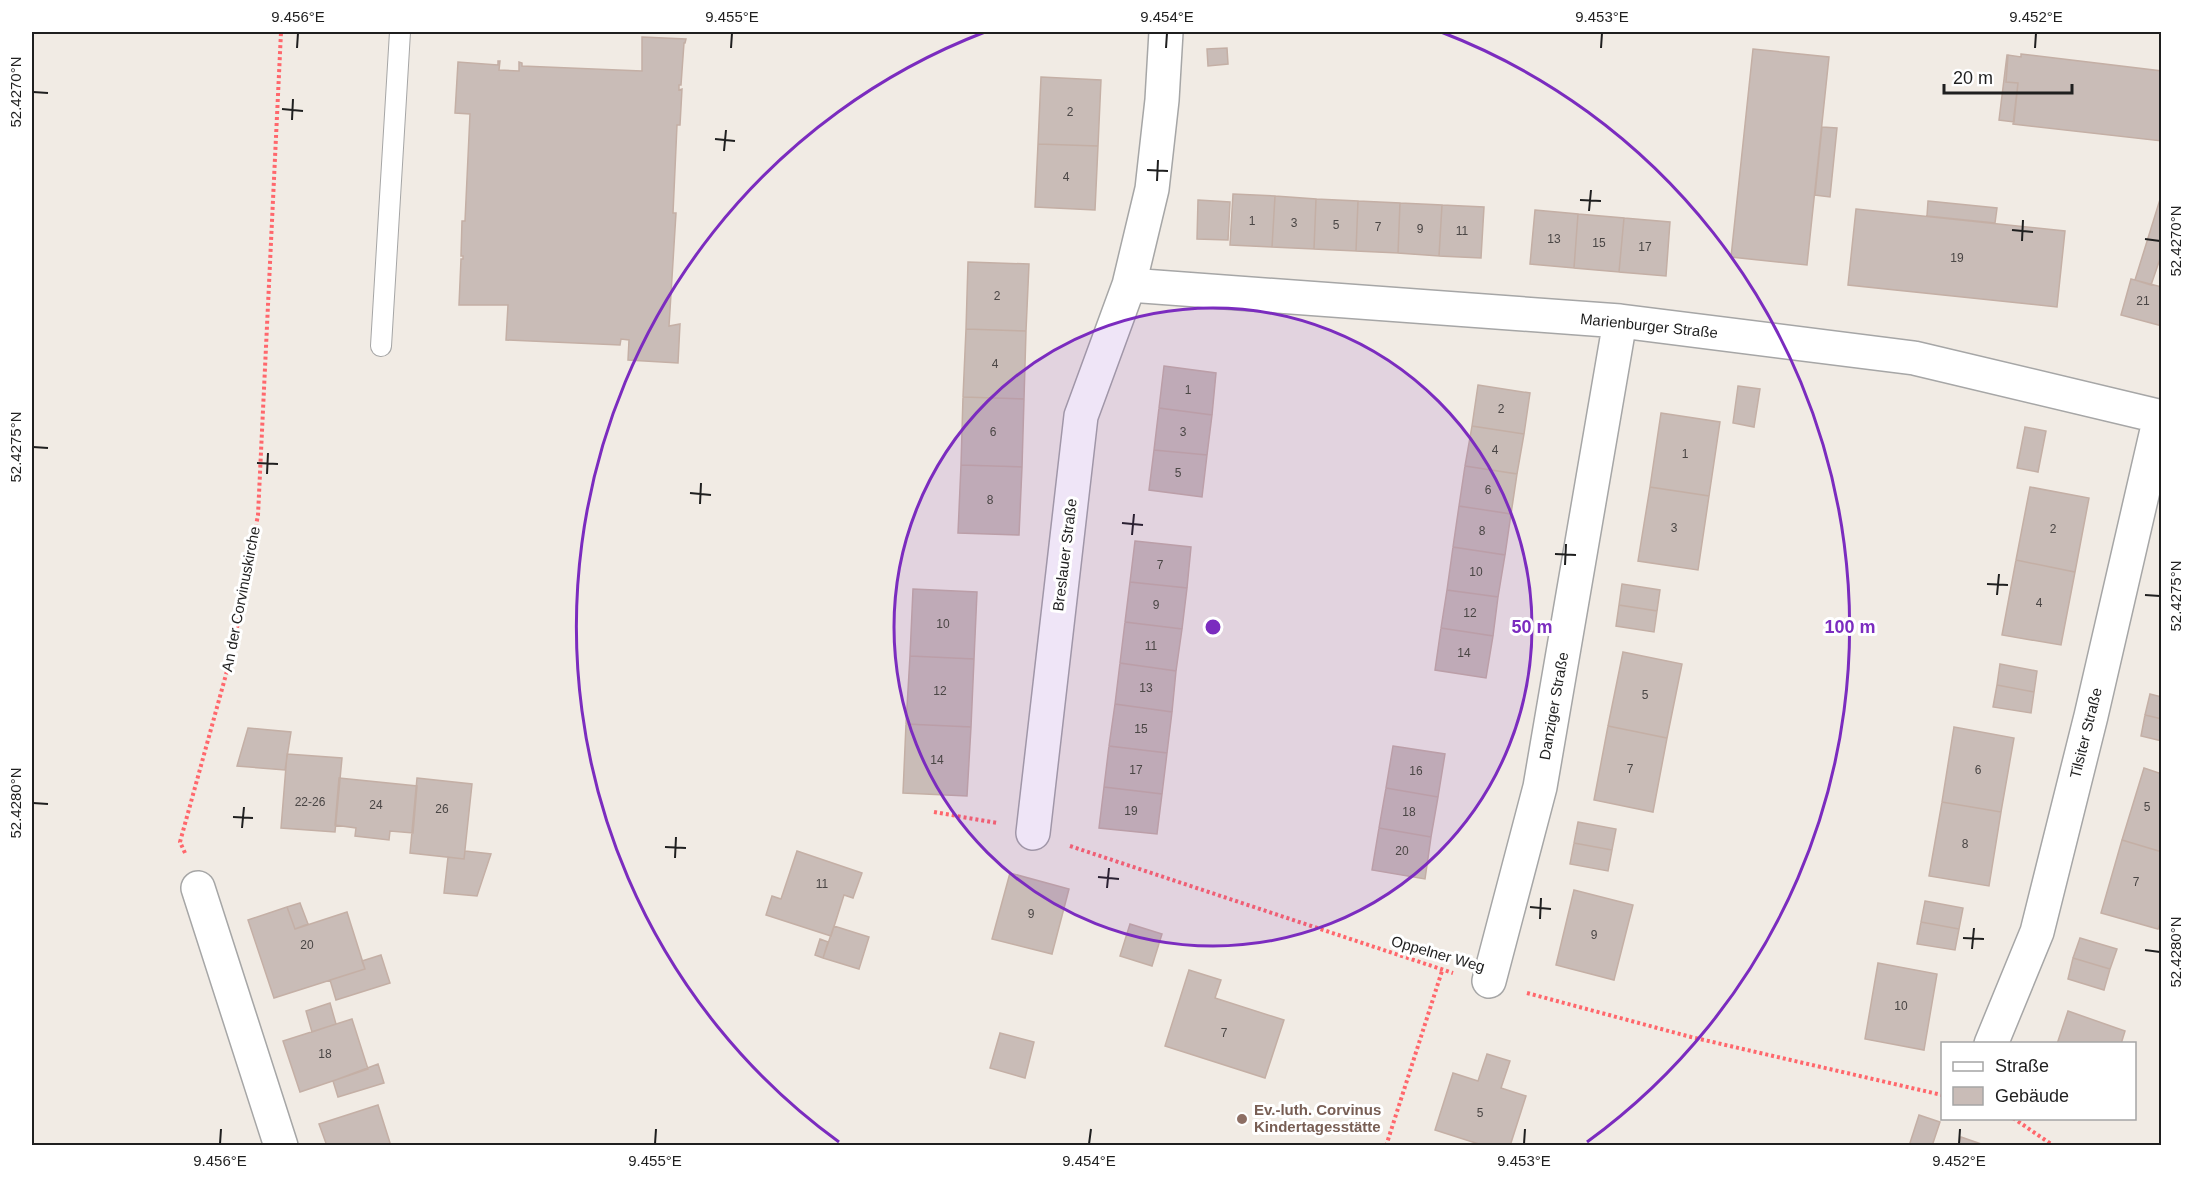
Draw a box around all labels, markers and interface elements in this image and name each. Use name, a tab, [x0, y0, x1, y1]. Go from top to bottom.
text: 9.456°E	[271, 8, 325, 25]
text: 9.455°E	[705, 8, 759, 25]
text: 9.454°E	[1140, 8, 1194, 25]
text: 9.453°E	[1575, 8, 1629, 25]
text: 9.452°E	[2009, 8, 2063, 25]
text: 52.4270°N	[7, 56, 24, 128]
scale bar	[1944, 57, 2072, 95]
text: 20 m	[1953, 68, 1993, 88]
house number: 2	[1067, 105, 1074, 119]
house number: 4	[1063, 170, 1070, 184]
text: 52.4270°N	[2167, 205, 2184, 277]
house number: 1	[1249, 214, 1256, 228]
house number: 3	[1291, 216, 1298, 230]
house number: 5	[1333, 218, 1340, 232]
house number: 7	[1375, 220, 1382, 234]
house number: 9	[1417, 222, 1424, 236]
house number: 11	[1456, 224, 1469, 238]
house number: 13	[1547, 232, 1561, 246]
house number: 15	[1592, 236, 1606, 250]
house number: 17	[1638, 240, 1652, 254]
house number: 19	[1950, 251, 1964, 265]
house number: 2	[994, 289, 1001, 303]
house number: 21	[2136, 294, 2150, 308]
street label: Marienburger Straße	[1579, 310, 1719, 341]
house number: 4	[992, 357, 999, 371]
house number: 1	[1185, 383, 1192, 397]
house number: 2	[1498, 402, 1505, 416]
text: 52.4275°N	[7, 411, 24, 483]
house number: 6	[990, 425, 997, 439]
house number: 3	[1180, 425, 1187, 439]
house number: 4	[1492, 443, 1499, 457]
house number: 1	[1682, 447, 1689, 461]
house number: 5	[1175, 466, 1182, 480]
house number: 6	[1485, 483, 1492, 497]
house number: 8	[987, 493, 994, 507]
street label: Breslauer Straße	[1049, 498, 1080, 612]
house number: 3	[1671, 521, 1678, 535]
house number: 2	[2050, 522, 2057, 536]
house number: 8	[1479, 524, 1486, 538]
street label: An der Corvinuskirche	[218, 525, 263, 673]
house number: 7	[1157, 558, 1164, 572]
text: 52.4275°N	[2167, 560, 2184, 632]
house number: 10	[1469, 565, 1483, 579]
house number: 4	[2036, 596, 2043, 610]
house number: 9	[1153, 598, 1160, 612]
house number: 12	[1463, 606, 1477, 620]
house number: 10	[936, 617, 950, 631]
centre of rings	[1203, 617, 1223, 637]
text: 50 m	[1511, 617, 1553, 637]
text: 100 m	[1824, 617, 1876, 637]
house number: 11	[1145, 639, 1158, 653]
house number: 14	[1457, 646, 1471, 660]
street label: Danziger Straße	[1536, 651, 1571, 761]
house number: 13	[1139, 681, 1153, 695]
house number: 12	[933, 684, 947, 698]
street label: Tilsiter Straße	[2066, 686, 2105, 780]
house number: 5	[1642, 688, 1649, 702]
house number: 15	[1134, 722, 1148, 736]
house number: 14	[930, 753, 944, 767]
house number: 7	[1627, 762, 1634, 776]
house number: 17	[1129, 763, 1143, 777]
house number: 6	[1975, 763, 1982, 777]
house number: 16	[1409, 764, 1423, 778]
text: 52.4280°N	[7, 767, 24, 839]
house number: 22-26	[295, 795, 326, 809]
house number: 24	[369, 798, 383, 812]
house number: 5	[2144, 800, 2151, 814]
house number: 26	[435, 802, 449, 816]
house number: 19	[1124, 804, 1138, 818]
house number: 18	[1402, 805, 1416, 819]
house number: 8	[1962, 837, 1969, 851]
house number: 20	[1395, 844, 1409, 858]
house number: 7	[2133, 875, 2140, 889]
house number: 11	[816, 877, 829, 891]
house number: 9	[1028, 907, 1035, 921]
text: 52.4280°N	[2167, 916, 2184, 988]
house number: 9	[1591, 928, 1598, 942]
street label: Oppelner Weg	[1389, 932, 1487, 975]
house number: 20	[300, 938, 314, 952]
house number: 10	[1894, 999, 1908, 1013]
house number: 7	[1221, 1026, 1228, 1040]
legend	[1941, 1042, 2136, 1120]
house number: 18	[318, 1047, 332, 1061]
text: Straße	[1995, 1056, 2049, 1076]
text: Gebäude	[1995, 1086, 2069, 1106]
place label: Ev.-luth. Corvinus Kindertagesstätte	[1254, 1101, 1381, 1135]
house number: 5	[1477, 1106, 1484, 1120]
marker: Ev.-luth. Corvinus Kindertagesstätte	[1235, 1112, 1249, 1126]
text: 9.456°E	[193, 1152, 247, 1169]
text: 9.455°E	[628, 1152, 682, 1169]
text: 9.454°E	[1062, 1152, 1116, 1169]
text: 9.453°E	[1497, 1152, 1551, 1169]
text: 9.452°E	[1932, 1152, 1986, 1169]

